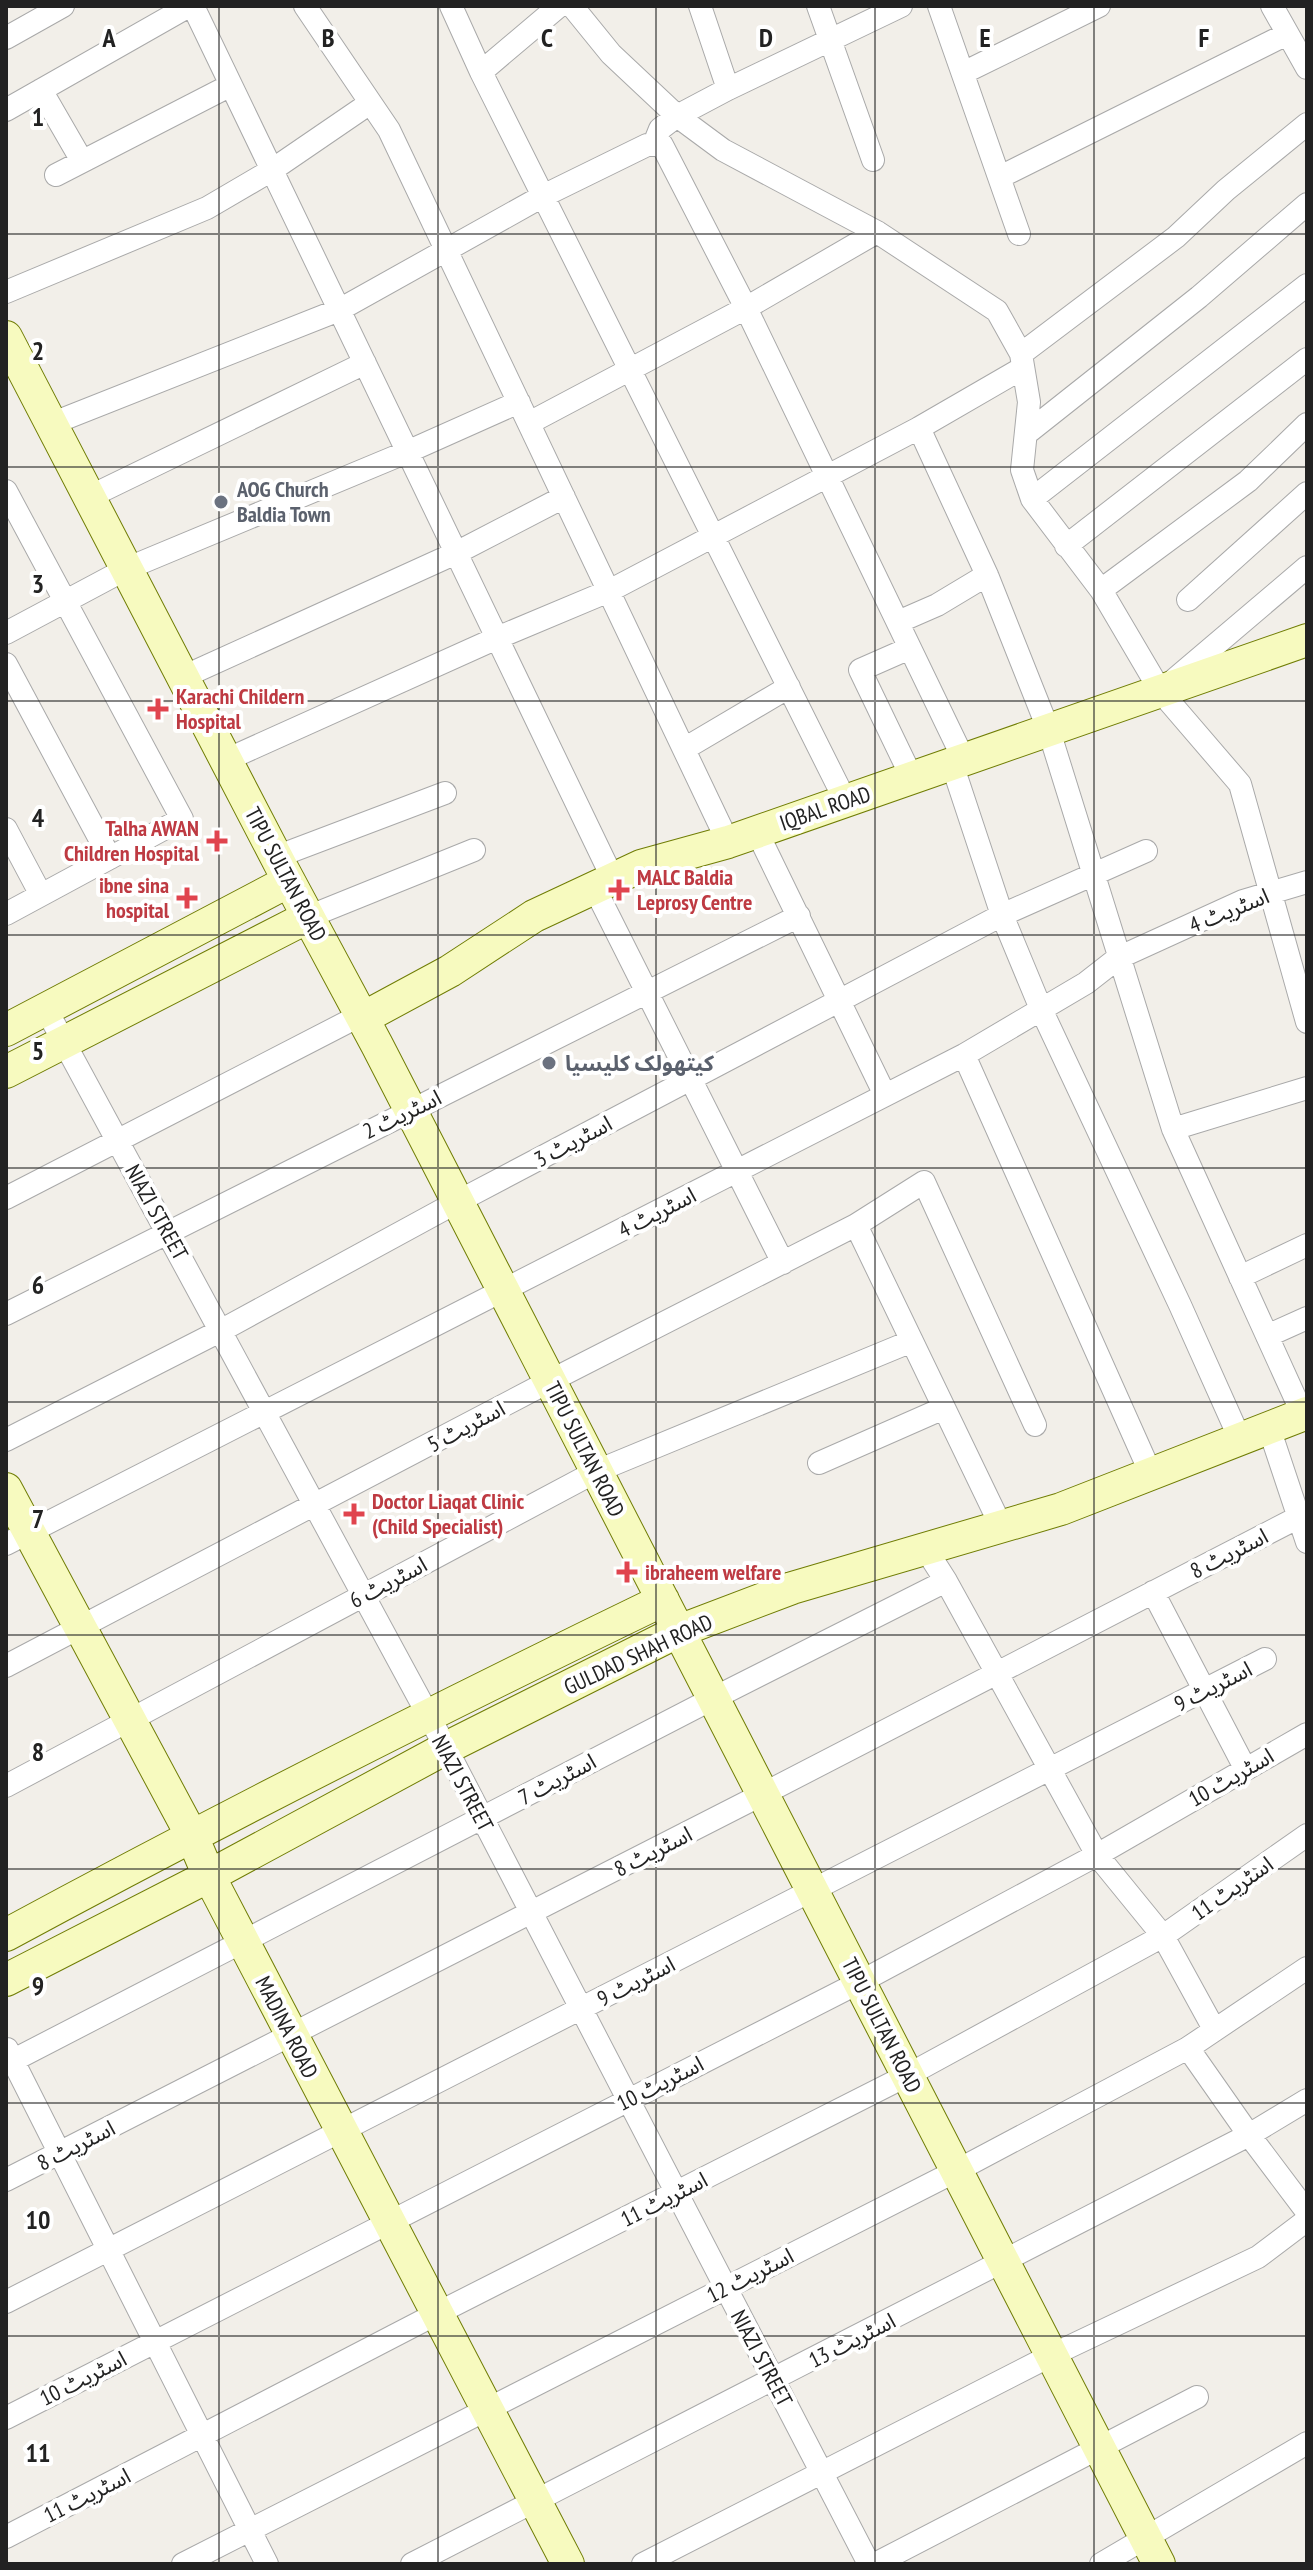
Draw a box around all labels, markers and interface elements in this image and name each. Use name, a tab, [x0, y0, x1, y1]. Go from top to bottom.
text: A	[101, 21, 116, 54]
text: B	[322, 21, 335, 54]
text: C	[541, 21, 553, 54]
text: D	[759, 21, 773, 54]
text: E	[979, 21, 991, 54]
text: F	[1199, 21, 1210, 54]
text: 1	[32, 100, 44, 133]
text: 2	[32, 334, 44, 367]
place label: AOG Church Baldia Town	[236, 475, 331, 528]
marker: AOG Church Baldia Town	[212, 493, 230, 511]
text: 3	[32, 567, 44, 600]
place label: Karachi Childern Hospital	[176, 682, 304, 735]
marker: Karachi Childern Hospital	[147, 698, 169, 720]
street label: IQBAL ROAD	[776, 779, 874, 837]
text: 4	[32, 801, 45, 834]
street label: TIPU SULTAN ROAD	[239, 802, 333, 946]
place label: Talha AWAN Children Hospital	[64, 814, 200, 867]
marker: Talha AWAN Children Hospital	[206, 830, 228, 852]
place label: MALC Baldia Leprosy Centre	[637, 863, 752, 916]
place label: ibne sina hospital	[99, 871, 170, 924]
marker: MALC Baldia Leprosy Centre	[608, 879, 630, 901]
street label: اسٹریٹ 4	[1185, 881, 1273, 939]
marker: ibne sina hospital	[176, 887, 198, 909]
text: 5	[32, 1034, 44, 1067]
place label: کیتھولک کلیسیا	[565, 1049, 715, 1077]
marker: کیتھولک کلیسیا	[540, 1054, 558, 1072]
street label: اسٹریٹ 2	[358, 1083, 446, 1145]
street label: اسٹریٹ 3	[529, 1109, 617, 1173]
street label: NIAZI STREET	[119, 1159, 195, 1265]
street label: اسٹریٹ 4	[613, 1180, 701, 1244]
text: 6	[32, 1268, 44, 1301]
street label: TIPU SULTAN ROAD	[539, 1377, 631, 1521]
street label: اسٹریٹ 5	[422, 1394, 510, 1458]
place label: Doctor Liaqat Clinic (Child Specialist)	[372, 1487, 524, 1540]
text: 7	[32, 1502, 44, 1535]
marker: Doctor Liaqat Clinic (Child Specialist)	[343, 1503, 365, 1525]
street label: اسٹریٹ 8	[1185, 1521, 1273, 1585]
street label: اسٹریٹ 6	[344, 1550, 432, 1614]
place label: ibraheem welfare	[645, 1558, 781, 1586]
marker: ibraheem welfare	[616, 1561, 638, 1583]
street label: GULDAD SHAH ROAD	[559, 1607, 717, 1701]
street label: اسٹریٹ 9	[1169, 1654, 1257, 1718]
street label: NIAZI STREET	[426, 1730, 500, 1836]
text: 8	[32, 1735, 44, 1768]
street label: اسٹریٹ 10	[1183, 1741, 1279, 1813]
street label: اسٹریٹ 7	[513, 1747, 601, 1811]
street label: اسٹریٹ 8	[609, 1819, 697, 1883]
street label: اسٹریٹ 11	[1186, 1850, 1278, 1926]
street label: اسٹریٹ 9	[592, 1949, 680, 2013]
street label: TIPU SULTAN ROAD	[836, 1953, 928, 2097]
text: 9	[32, 1969, 44, 2002]
street label: MADINA ROAD	[249, 1971, 325, 2083]
street label: اسٹریٹ 10	[612, 2049, 708, 2117]
street label: اسٹریٹ 8	[32, 2113, 120, 2177]
street label: اسٹریٹ 11	[616, 2165, 712, 2233]
text: 10	[26, 2203, 50, 2236]
street label: اسٹریٹ 12	[702, 2241, 798, 2309]
street label: NIAZI STREET	[725, 2305, 799, 2411]
street label: اسٹریٹ 13	[804, 2306, 900, 2374]
street label: اسٹریٹ 10	[35, 2344, 131, 2412]
text: 11	[26, 2436, 50, 2469]
street label: اسٹریٹ 11	[39, 2461, 135, 2529]

